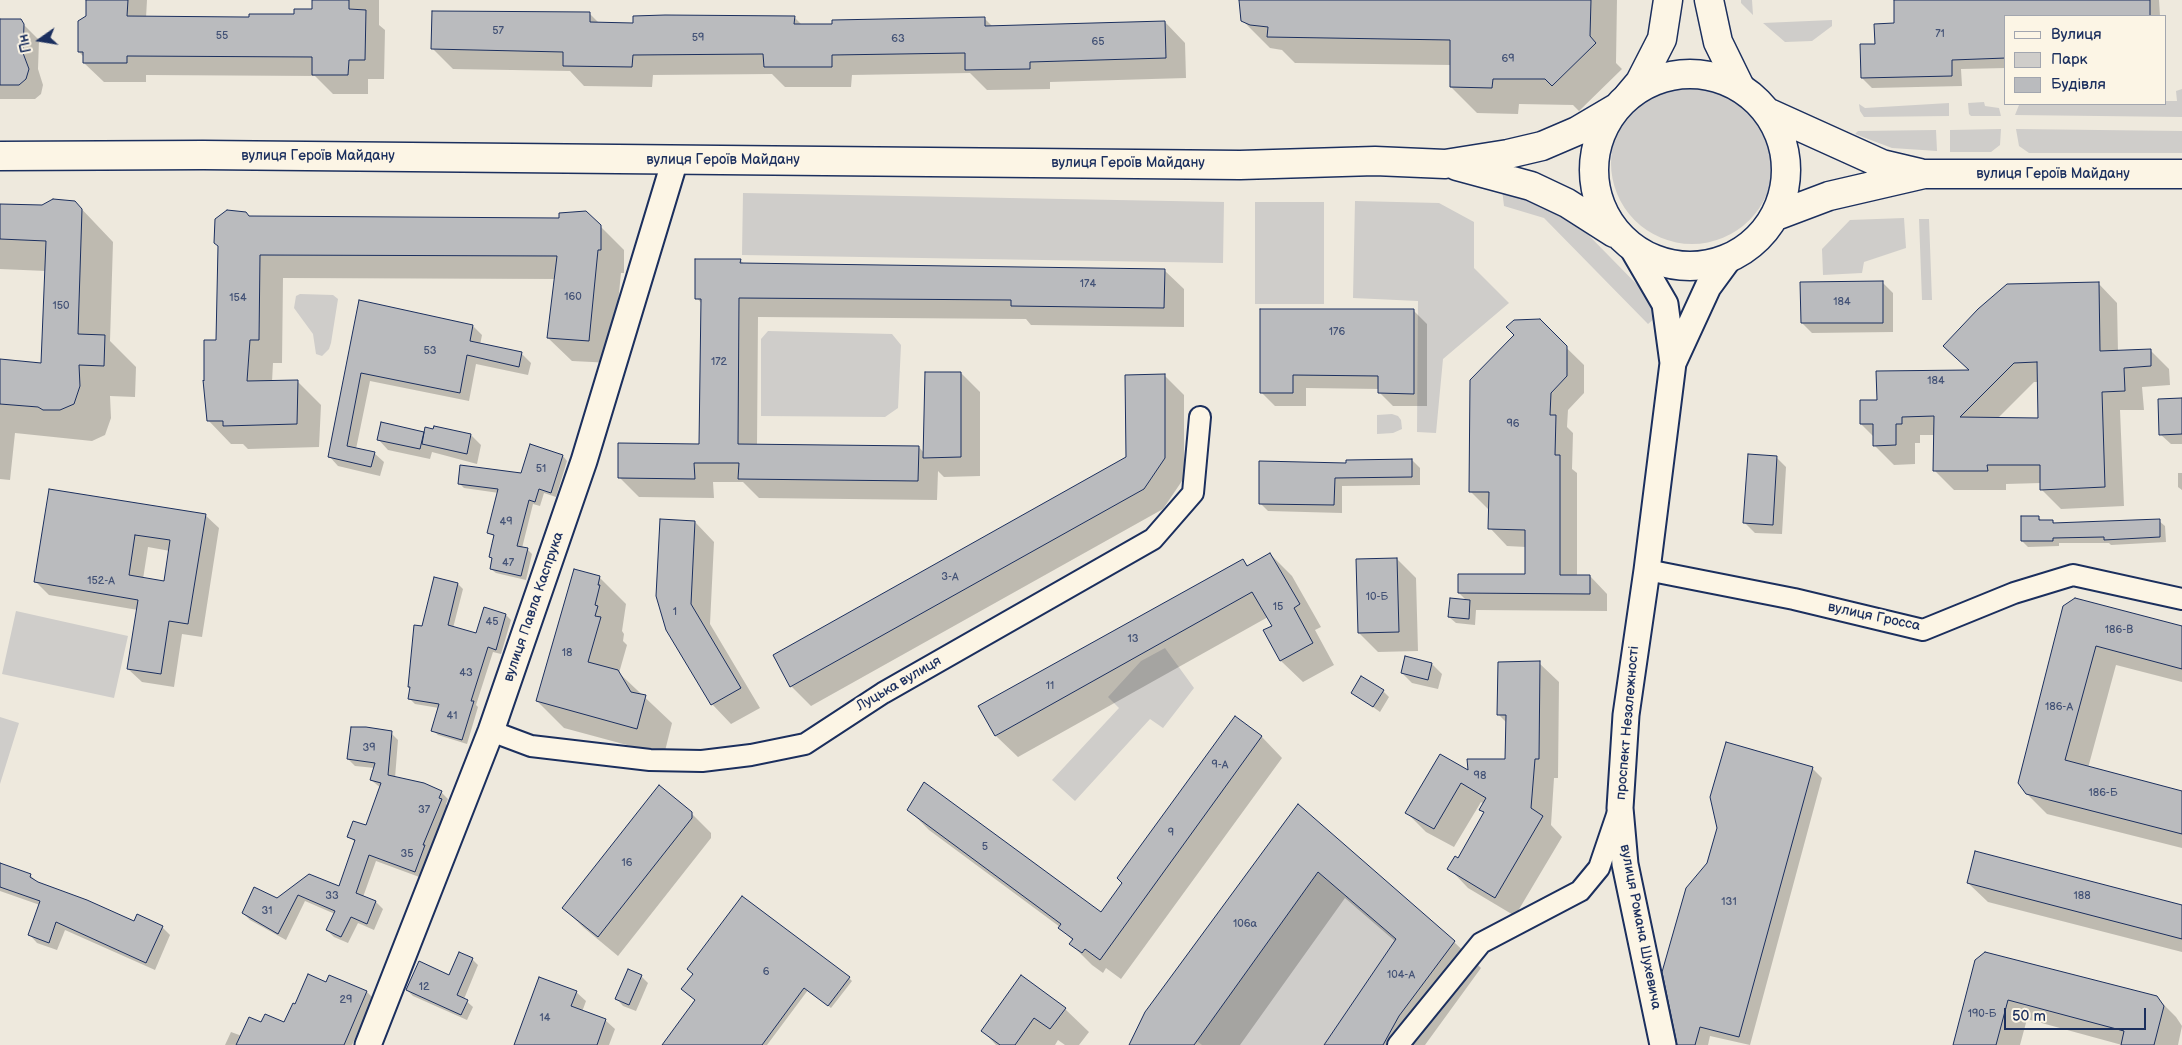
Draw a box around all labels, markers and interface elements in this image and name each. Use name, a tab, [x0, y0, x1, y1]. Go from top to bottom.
north arrow	[15, 15, 65, 65]
legend	[2004, 15, 2167, 105]
house number: 57	[492, 24, 504, 38]
text: Вулиця	[2051, 25, 2102, 44]
house number: 71	[1935, 27, 1945, 41]
house number: 55	[216, 29, 228, 43]
house number: 59	[692, 31, 704, 45]
text: Пн	[15, 32, 35, 55]
house number: 63	[891, 32, 905, 46]
house number: 65	[1091, 35, 1105, 49]
text: Парк	[2051, 50, 2088, 69]
house number: 69	[1501, 52, 1515, 66]
text: Будівля	[2051, 75, 2106, 94]
street label: вулиця Героїв Майдану	[241, 148, 395, 164]
street label: вулиця Героїв Майдану	[646, 152, 800, 168]
street label: вулиця Героїв Майдану	[1051, 155, 1205, 171]
street label: вулиця Героїв Майдану	[1976, 166, 2130, 182]
house number: 174	[1080, 277, 1096, 291]
house number: 160	[564, 290, 582, 304]
house number: 154	[229, 291, 247, 305]
house number: 184	[1833, 295, 1851, 309]
house number: 150	[52, 299, 70, 313]
house number: 176	[1329, 325, 1345, 339]
house number: 53	[423, 344, 437, 358]
house number: 172	[711, 355, 727, 369]
house number: 184	[1927, 374, 1945, 388]
house number: 96	[1506, 417, 1520, 431]
house number: 51	[536, 462, 546, 476]
house number: 49	[499, 515, 513, 529]
street label: вулиця Павла Каспрука	[500, 530, 568, 684]
house number: 47	[502, 556, 514, 570]
house number: 3-А	[941, 570, 959, 584]
house number: 152-А	[87, 574, 115, 588]
house number: 10-Б	[1366, 590, 1388, 604]
street label: вулиця Гросса	[1826, 599, 1922, 635]
house number: 15	[1273, 600, 1283, 614]
house number: 1	[673, 605, 677, 619]
house number: 45	[485, 615, 499, 629]
house number: 186-В	[2105, 623, 2133, 637]
house number: 13	[1127, 632, 1139, 646]
street label: проспект Незалежності	[1613, 645, 1643, 801]
house number: 18	[562, 646, 572, 660]
street label: Луцька вулиця	[854, 653, 944, 715]
house number: 43	[459, 666, 473, 680]
house number: 11	[1046, 679, 1054, 693]
house number: 186-А	[2045, 700, 2073, 714]
house number: 41	[447, 709, 457, 723]
house number: 39	[362, 741, 376, 755]
house number: 9-А	[1211, 758, 1229, 772]
house number: 98	[1474, 769, 1486, 783]
house number: 186-Б	[2088, 786, 2118, 800]
house number: 37	[418, 803, 430, 817]
house number: 9	[1168, 826, 1174, 840]
house number: 5	[982, 840, 988, 854]
street label: вулиця Романа Шухевича	[1616, 843, 1664, 1011]
house number: 35	[400, 847, 414, 861]
house number: 16	[622, 856, 632, 870]
house number: 33	[325, 889, 339, 903]
house number: 188	[2073, 889, 2091, 903]
house number: 131	[1721, 895, 1737, 909]
house number: 31	[261, 904, 273, 918]
house number: 106а	[1233, 917, 1257, 931]
house number: 6	[763, 965, 769, 979]
house number: 104-А	[1387, 968, 1415, 982]
house number: 12	[419, 980, 429, 994]
house number: 29	[340, 993, 352, 1007]
scale bar	[2007, 998, 2150, 1030]
house number: 190-Б	[1968, 1007, 1996, 1021]
text: 50 m	[2012, 1007, 2046, 1026]
house number: 14	[540, 1011, 550, 1025]

